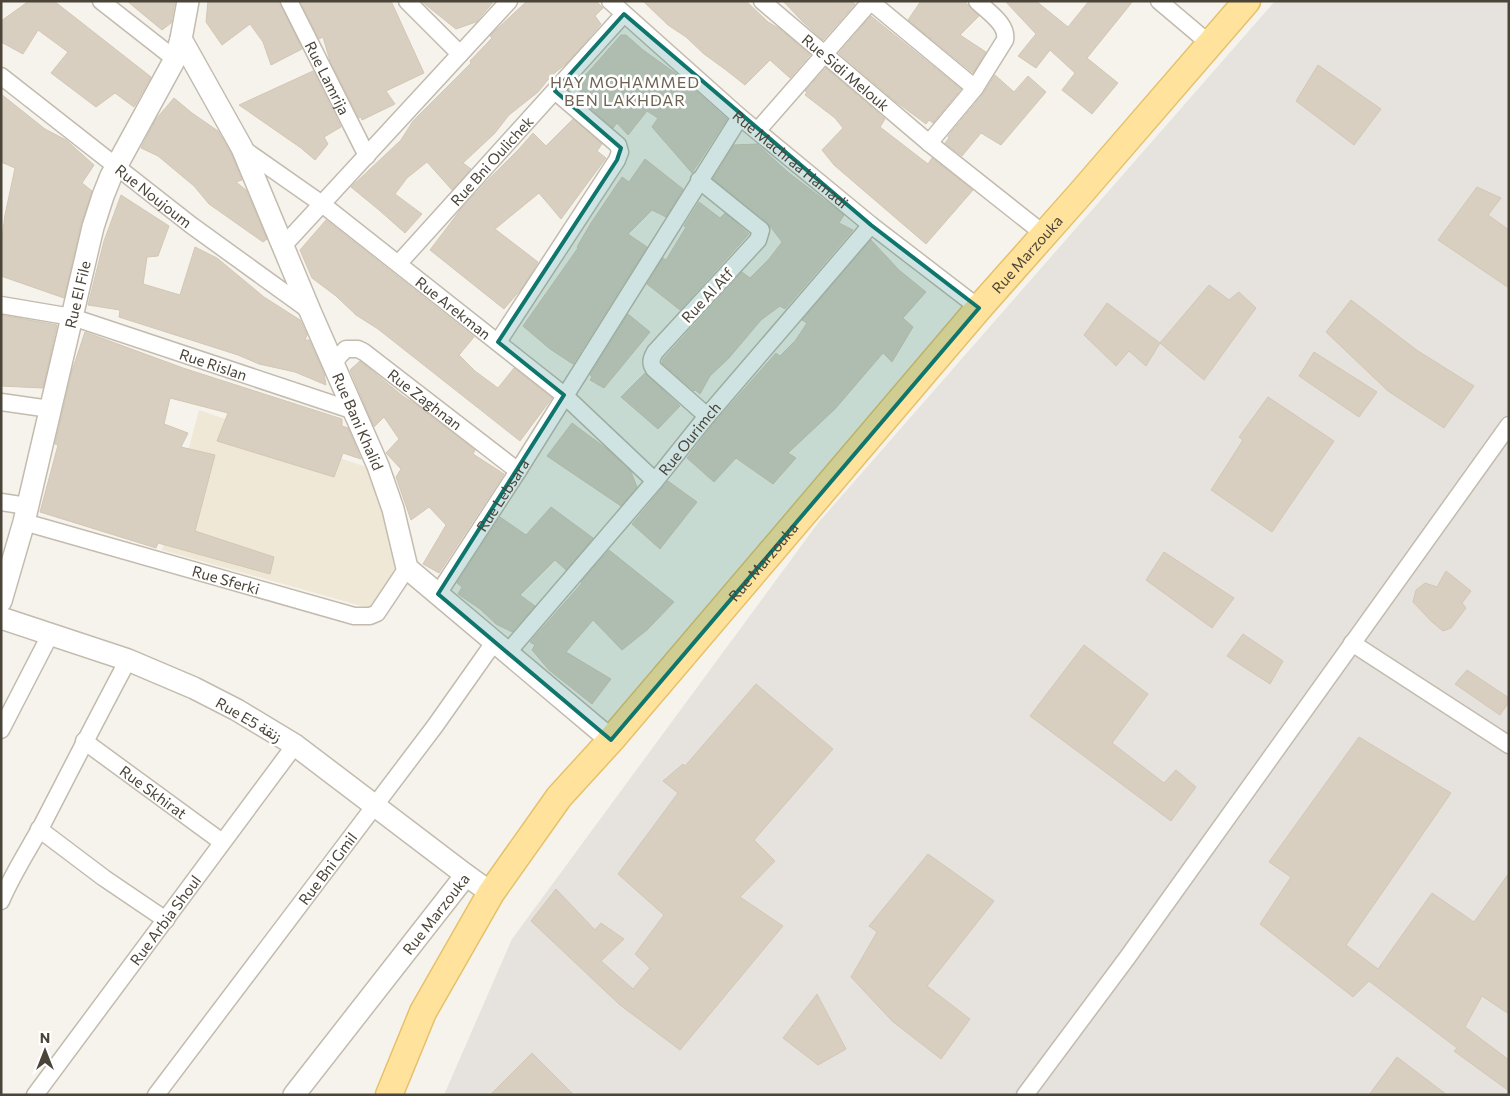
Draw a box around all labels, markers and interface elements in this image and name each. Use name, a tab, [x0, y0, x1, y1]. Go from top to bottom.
street label: Rue Sidi Melouk	[799, 30, 893, 114]
street label: Rue Lamrija	[302, 38, 354, 118]
district label: HAY MOHAMMED BEN LAKHDAR	[550, 72, 700, 109]
street label: Rue Machraa Hamadi	[729, 106, 852, 212]
street label: Rue Bni Oulichek	[446, 112, 537, 209]
street label: Rue Noujoum	[112, 160, 195, 231]
street label: Rue Marzouka	[987, 212, 1066, 297]
street label: Rue El File	[61, 259, 94, 330]
street label: Rue Al Atf	[677, 264, 737, 326]
street label: Rue Arekman	[412, 272, 495, 343]
street label: Rue Rislan	[177, 344, 249, 384]
street label: Rue Zaghnan	[384, 365, 466, 433]
street label: Rue Bani Khalid	[329, 370, 388, 473]
street label: Rue Ourimch	[654, 398, 724, 479]
street label: Rue Lebsara	[472, 455, 532, 535]
street label: Rue Marzouka	[724, 518, 802, 605]
street label: Rue Sferki	[190, 561, 262, 598]
street label: Rue E5 زنقة	[212, 693, 285, 746]
street label: Rue Skhirat	[116, 761, 190, 822]
street label: Rue Bni Gmil	[294, 829, 360, 908]
street label: Rue Marzouka	[398, 870, 473, 958]
street label: Rue Arbia Shoul	[126, 871, 204, 969]
north arrow	[20, 1026, 70, 1076]
text: N	[40, 1029, 50, 1046]

